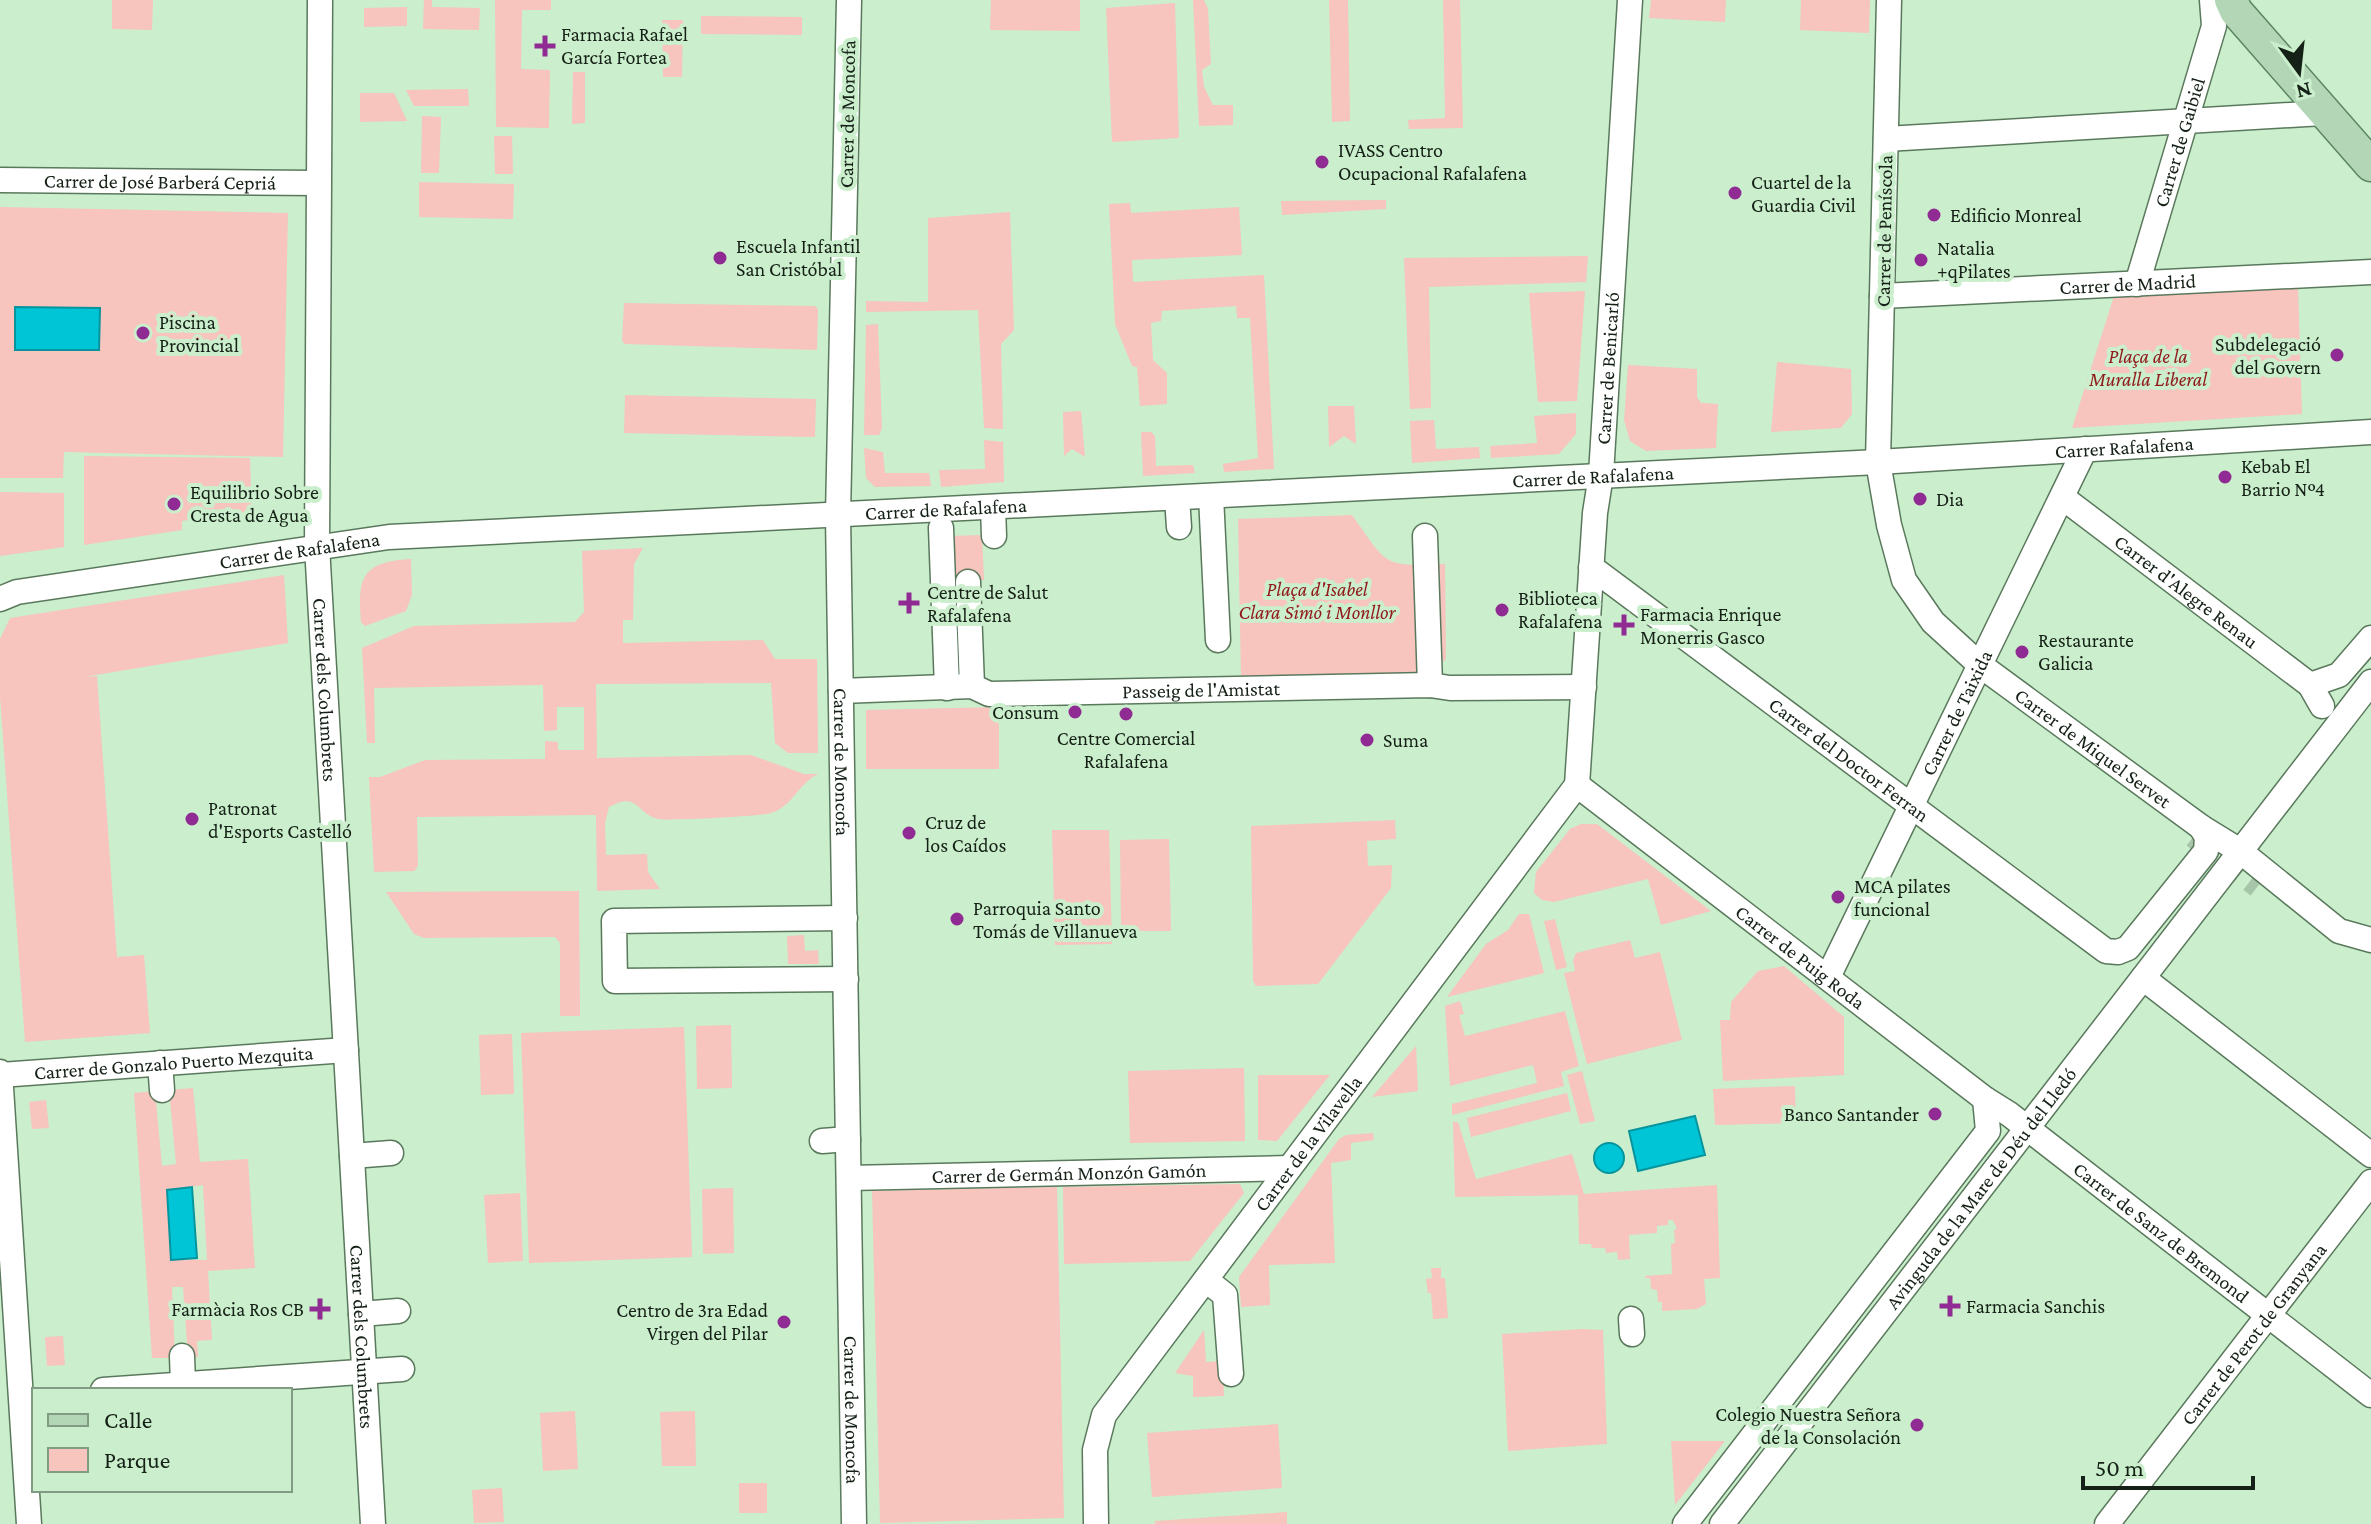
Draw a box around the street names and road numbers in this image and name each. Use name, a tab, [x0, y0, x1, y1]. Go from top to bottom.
street label: Carrer de Moncofa	[835, 40, 859, 188]
street label: Carrer de Gaibiel	[2150, 75, 2209, 210]
street label: Carrer de Peníscola	[1872, 155, 1896, 307]
street label: Carrer de José Barberá Cepriá	[44, 169, 276, 194]
street label: Carrer de Madrid	[2059, 270, 2197, 298]
street label: Carrer de Benicarló	[1592, 291, 1623, 445]
street label: Carrer Rafalafena	[2054, 432, 2194, 462]
street label: Carrer de Rafalafena	[1512, 461, 1675, 491]
street label: Carrer de Rafalafena	[864, 494, 1027, 524]
street label: Carrer de Rafalafena	[218, 527, 381, 573]
street label: Carrer d'Alegre Renau	[2110, 530, 2263, 653]
street label: Carrer dels Columbrets	[309, 597, 341, 783]
street label: Carrer de Taixida	[1917, 646, 1996, 779]
street label: Passeig de l'Amistat	[1122, 677, 1281, 702]
street label: Carrer de Miquel Servet	[2011, 683, 2176, 812]
street label: Carrer de Moncofa	[830, 688, 854, 836]
street label: Carrer del Doctor Ferran	[1765, 693, 1934, 826]
street label: Carrer de Puig Roda	[1731, 900, 1870, 1014]
street label: Carrer de Gonzalo Puerto Mezquita	[33, 1041, 314, 1084]
street label: Avinguda de la Mare de Déu del Lledó	[1881, 1063, 2081, 1313]
street label: Carrer de la Vilavella	[1250, 1071, 1366, 1215]
street label: Carrer de Sanz de Bremond	[2069, 1157, 2254, 1307]
street label: Carrer de Germán Monzón Gamón	[931, 1159, 1207, 1187]
street label: Carrer de Perot de Granyana	[2177, 1239, 2331, 1429]
street label: Carrer dels Columbrets	[346, 1244, 379, 1429]
street label: Carrer de Moncofa	[840, 1336, 864, 1484]

